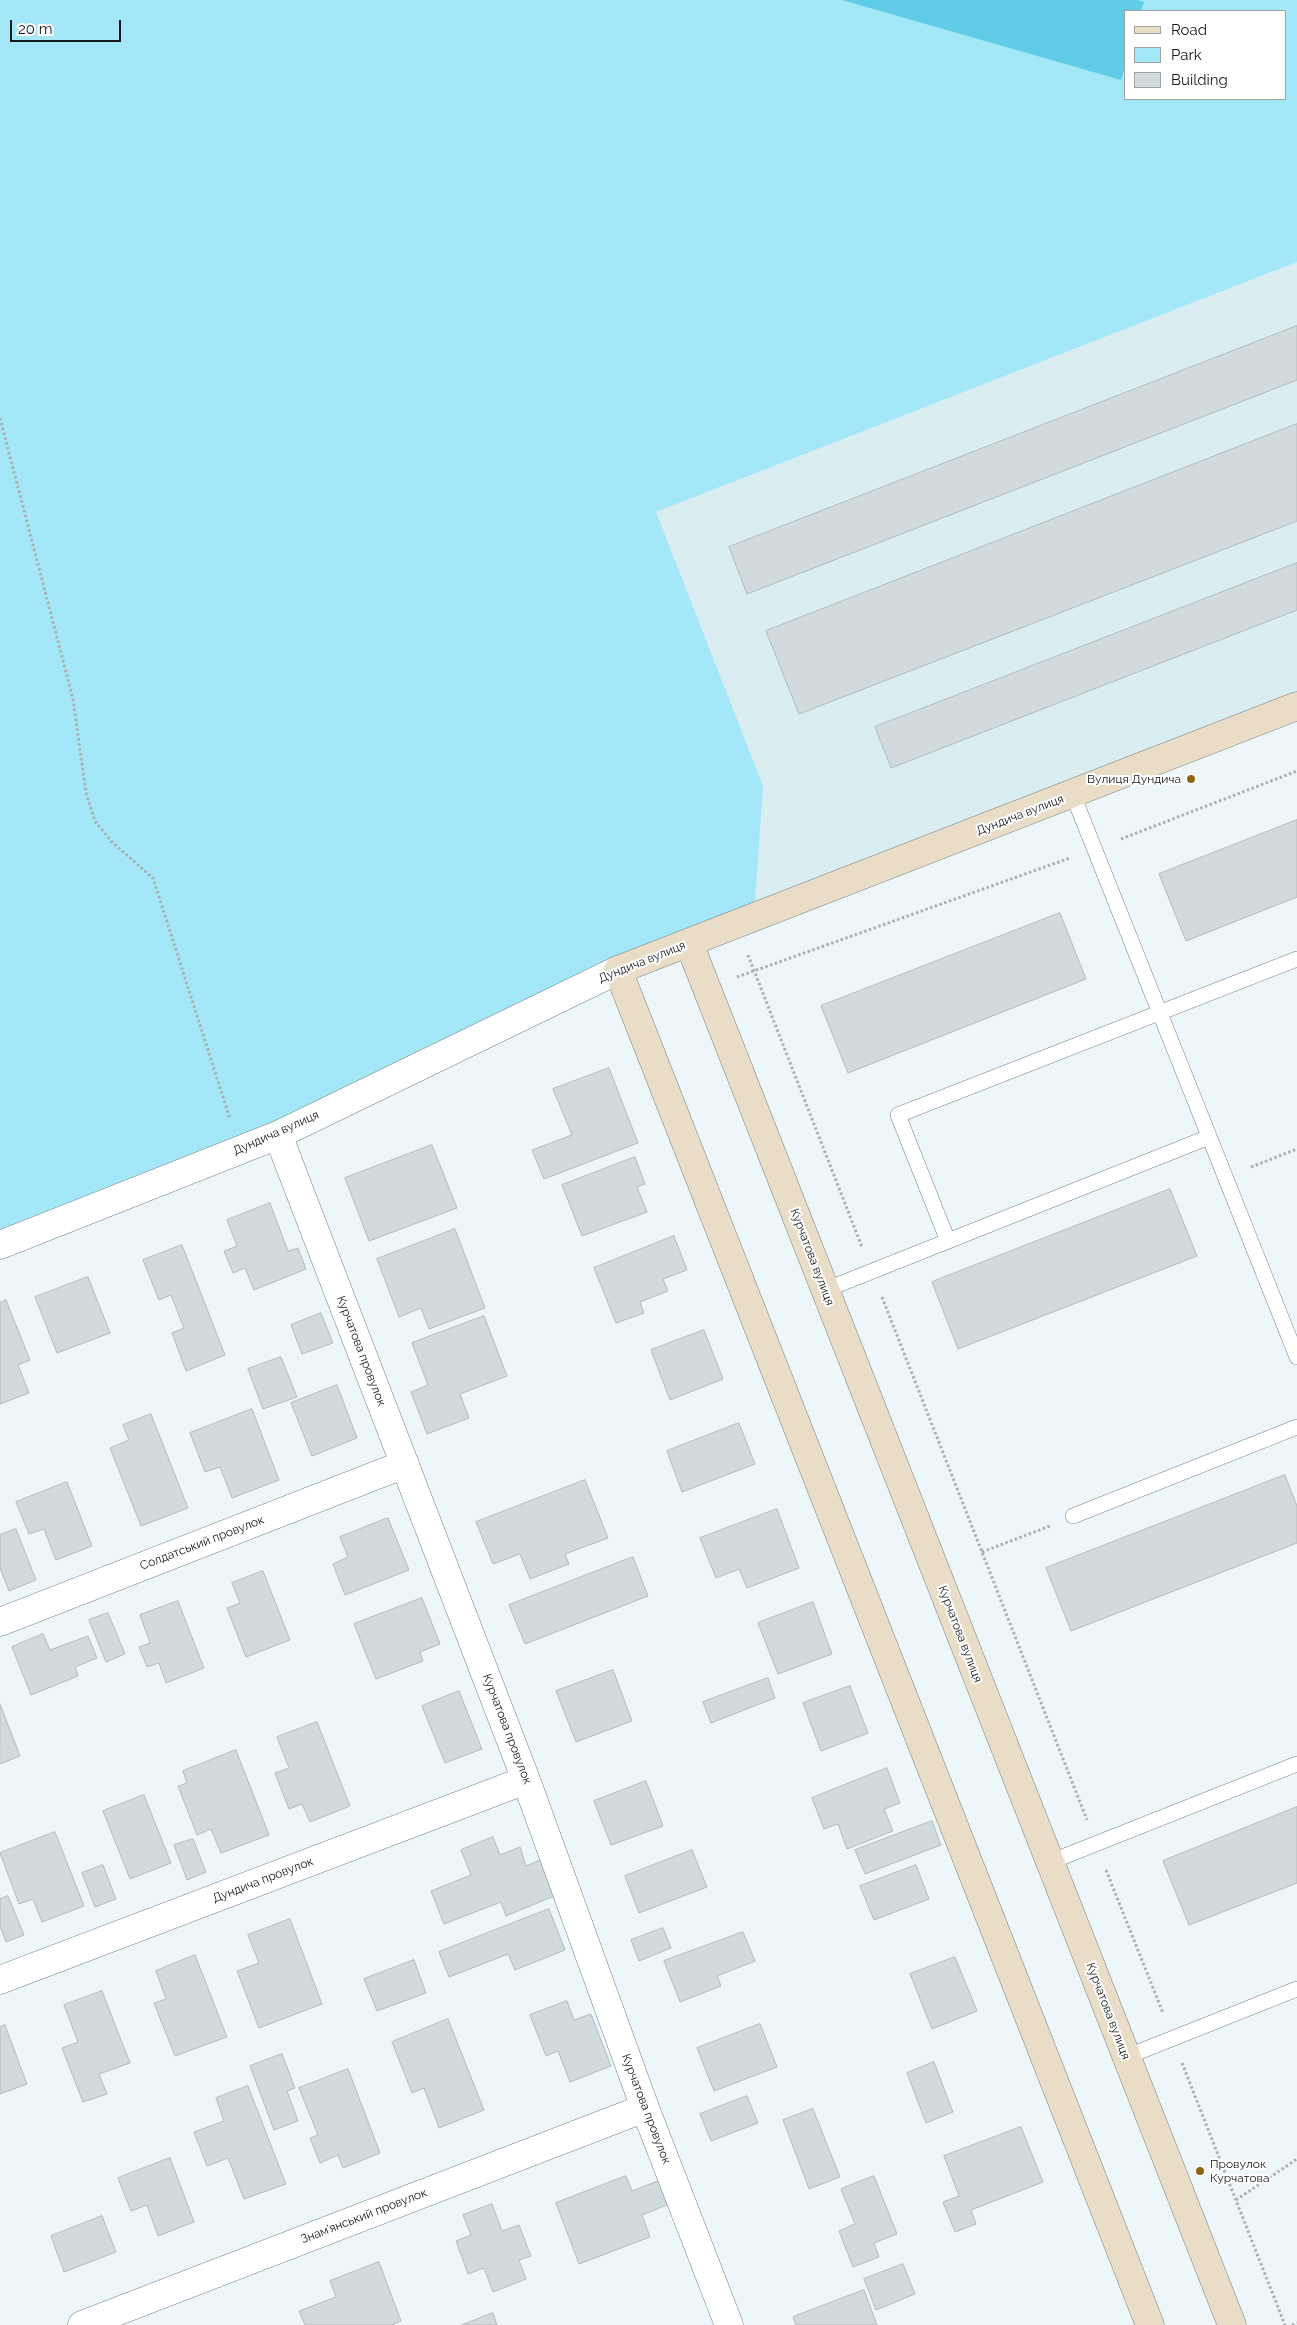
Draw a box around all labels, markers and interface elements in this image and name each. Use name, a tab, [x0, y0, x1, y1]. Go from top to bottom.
scale bar	[12, 10, 124, 42]
legend	[1124, 10, 1287, 100]
text: 20 m	[18, 20, 53, 38]
text: Road	[1171, 21, 1207, 39]
text: Park	[1171, 46, 1202, 64]
text: Building	[1171, 71, 1228, 89]
place label: Вулиця Дундича	[1087, 772, 1181, 786]
marker: Вулиця Дундича	[1185, 773, 1197, 785]
street label: Дундича вулиця	[974, 792, 1066, 838]
street label: Дундича вулиця	[596, 938, 688, 986]
street label: Дундича вулиця	[231, 1108, 321, 1158]
street label: Курчатова вулиця	[787, 1207, 837, 1307]
street label: Курчатова провулок	[333, 1294, 389, 1408]
street label: Солдатський провулок	[138, 1513, 266, 1573]
street label: Курчатова вулиця	[935, 1584, 985, 1684]
street label: Курчатова провулок	[479, 1672, 535, 1786]
street label: Дундича провулок	[211, 1854, 315, 1906]
street label: Курчатова вулиця	[1083, 1961, 1133, 2061]
street label: Курчатова провулок	[618, 2052, 674, 2166]
place label: Провулок Курчатова	[1210, 2157, 1270, 2185]
marker: Провулок Курчатова	[1194, 2165, 1206, 2177]
street label: Знам’янський провулок	[299, 2185, 429, 2247]

